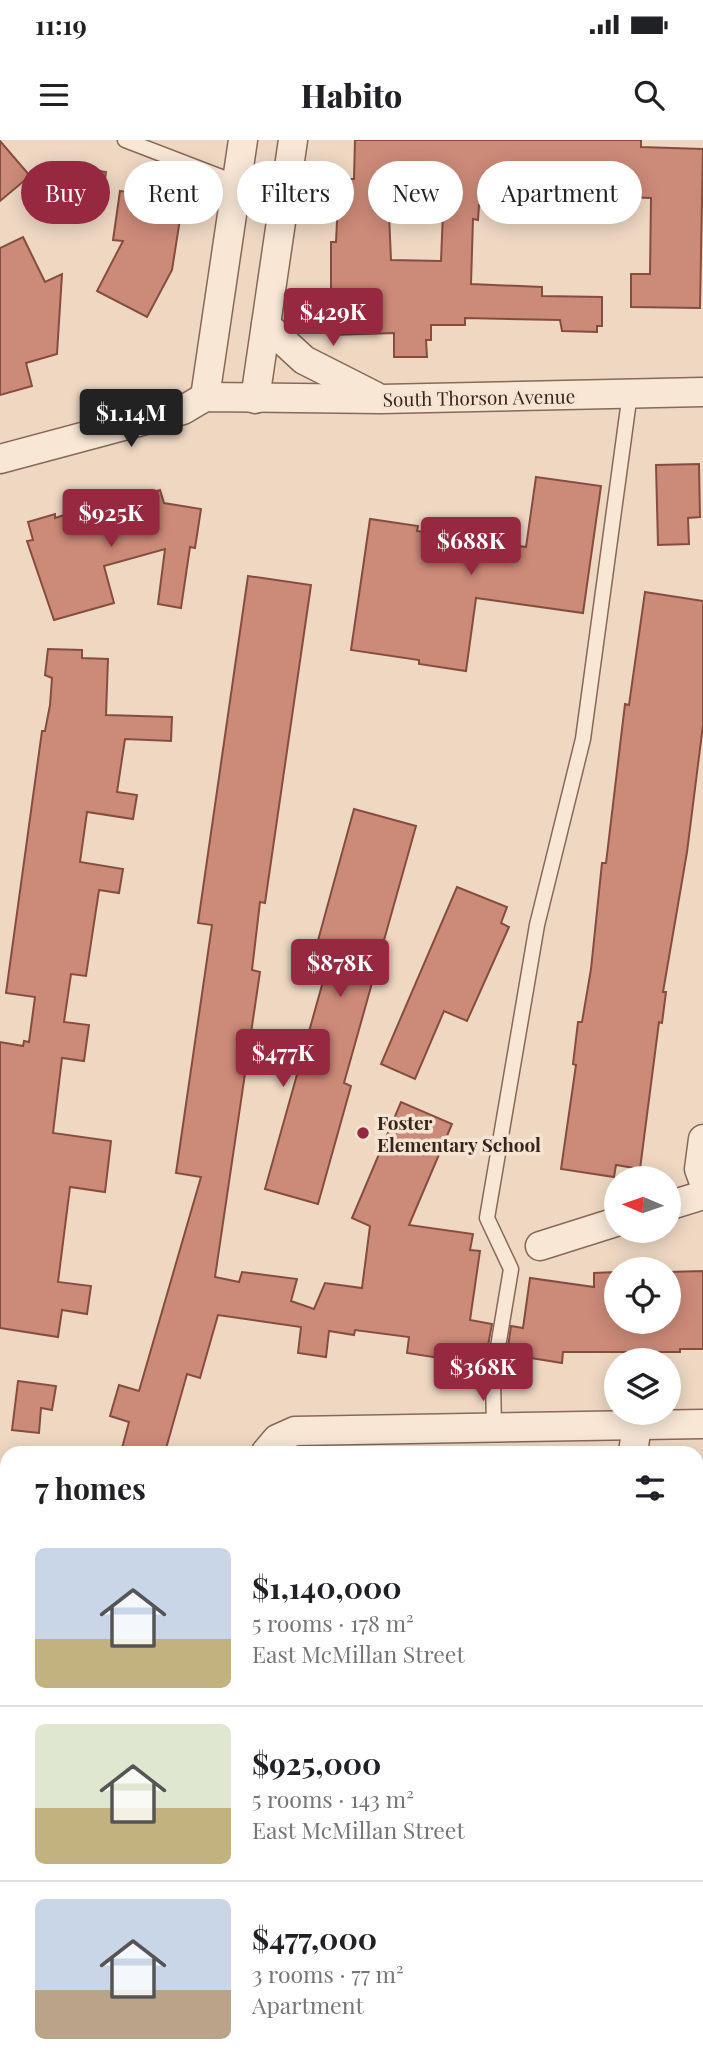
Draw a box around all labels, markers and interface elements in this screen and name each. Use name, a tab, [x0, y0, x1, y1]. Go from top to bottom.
text: 11:19	[35, 7, 87, 42]
text: Habito	[301, 73, 402, 116]
icon: menu	[35, 76, 73, 114]
icon: search	[630, 76, 668, 114]
chip: Buy	[21, 161, 110, 224]
chip: Rent	[124, 161, 223, 224]
chip: Filters	[237, 161, 354, 224]
chip: New	[368, 161, 463, 224]
chip: Apartment	[477, 161, 642, 224]
pin: $429K	[284, 288, 382, 348]
text: $429K	[300, 295, 366, 326]
street label: South Thorson Avenue	[382, 382, 576, 412]
pin: $1.14M	[74, 390, 188, 449]
text: $1.14M	[96, 396, 166, 427]
pin: $925K	[62, 490, 160, 549]
text: $925K	[79, 496, 143, 527]
pin: $688K	[422, 518, 520, 577]
text: $688K	[437, 524, 505, 555]
pin: $878K	[291, 940, 389, 999]
text: $878K	[307, 946, 373, 977]
pin: $477K	[234, 1030, 332, 1089]
text: $477K	[252, 1036, 314, 1067]
place label: Foster Elementary School	[377, 1109, 541, 1157]
marker: Foster Elementary School	[355, 1125, 371, 1141]
north arrow	[604, 1166, 681, 1242]
map controls	[604, 1166, 681, 1425]
button: locate	[604, 1257, 681, 1334]
pin: $368K	[434, 1344, 532, 1403]
button: layers	[604, 1348, 681, 1425]
text: $368K	[450, 1350, 516, 1381]
text: 7 homes	[35, 1468, 146, 1508]
icon: filters	[631, 1469, 669, 1507]
text: $1,140,000	[252, 1567, 402, 1607]
icon: home	[91, 1576, 175, 1660]
text: 5 rooms · 178 m²	[252, 1607, 414, 1638]
text: East McMillan Street	[252, 1638, 465, 1669]
text: $925,000	[252, 1743, 381, 1783]
icon: home	[91, 1752, 175, 1836]
text: 5 rooms · 143 m²	[252, 1783, 414, 1814]
text: East McMillan Street	[252, 1814, 465, 1845]
text: $477,000	[252, 1918, 377, 1958]
icon: home	[91, 1927, 175, 2011]
text: 3 rooms · 77 m²	[252, 1958, 404, 1989]
text: Apartment	[252, 1989, 364, 2020]

